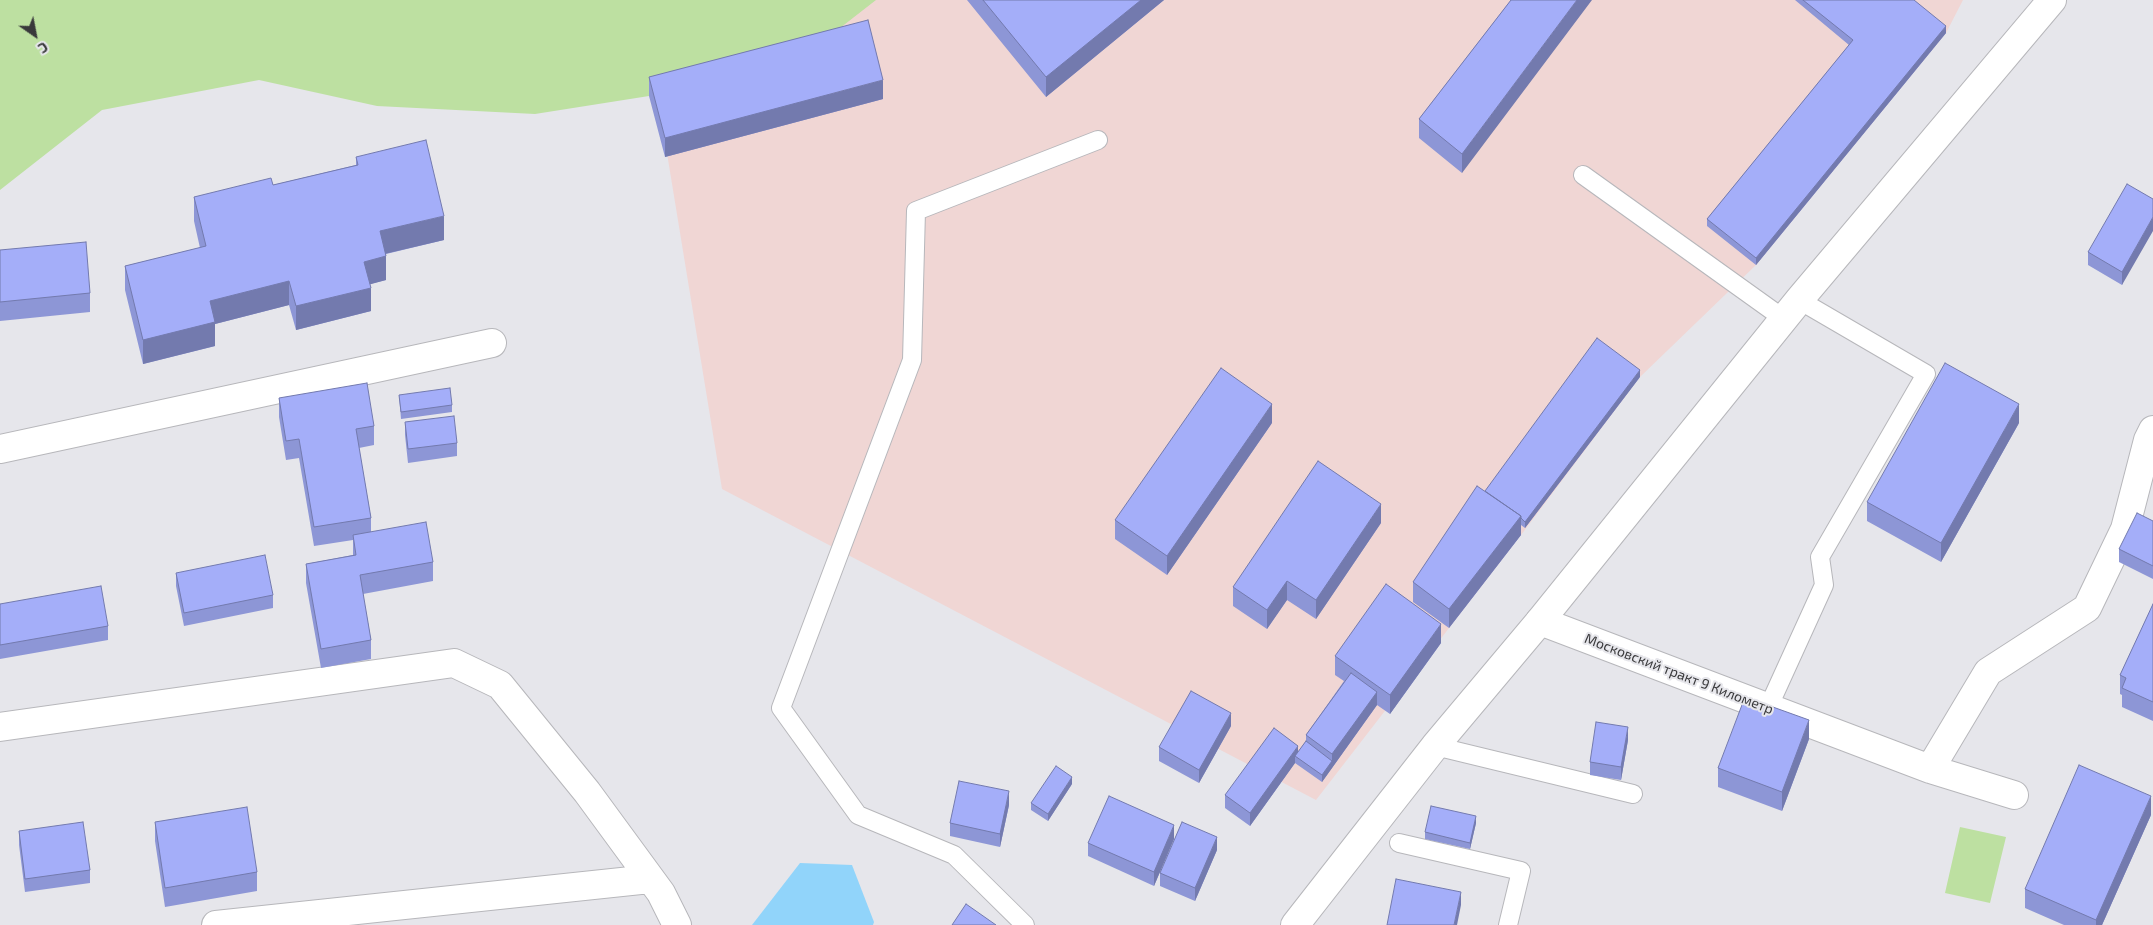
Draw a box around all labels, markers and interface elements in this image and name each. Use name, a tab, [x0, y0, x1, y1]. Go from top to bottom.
north arrow	[10, 10, 60, 60]
text: С	[35, 39, 52, 57]
street label: Московский тракт 9 Километр	[1582, 630, 1776, 718]

